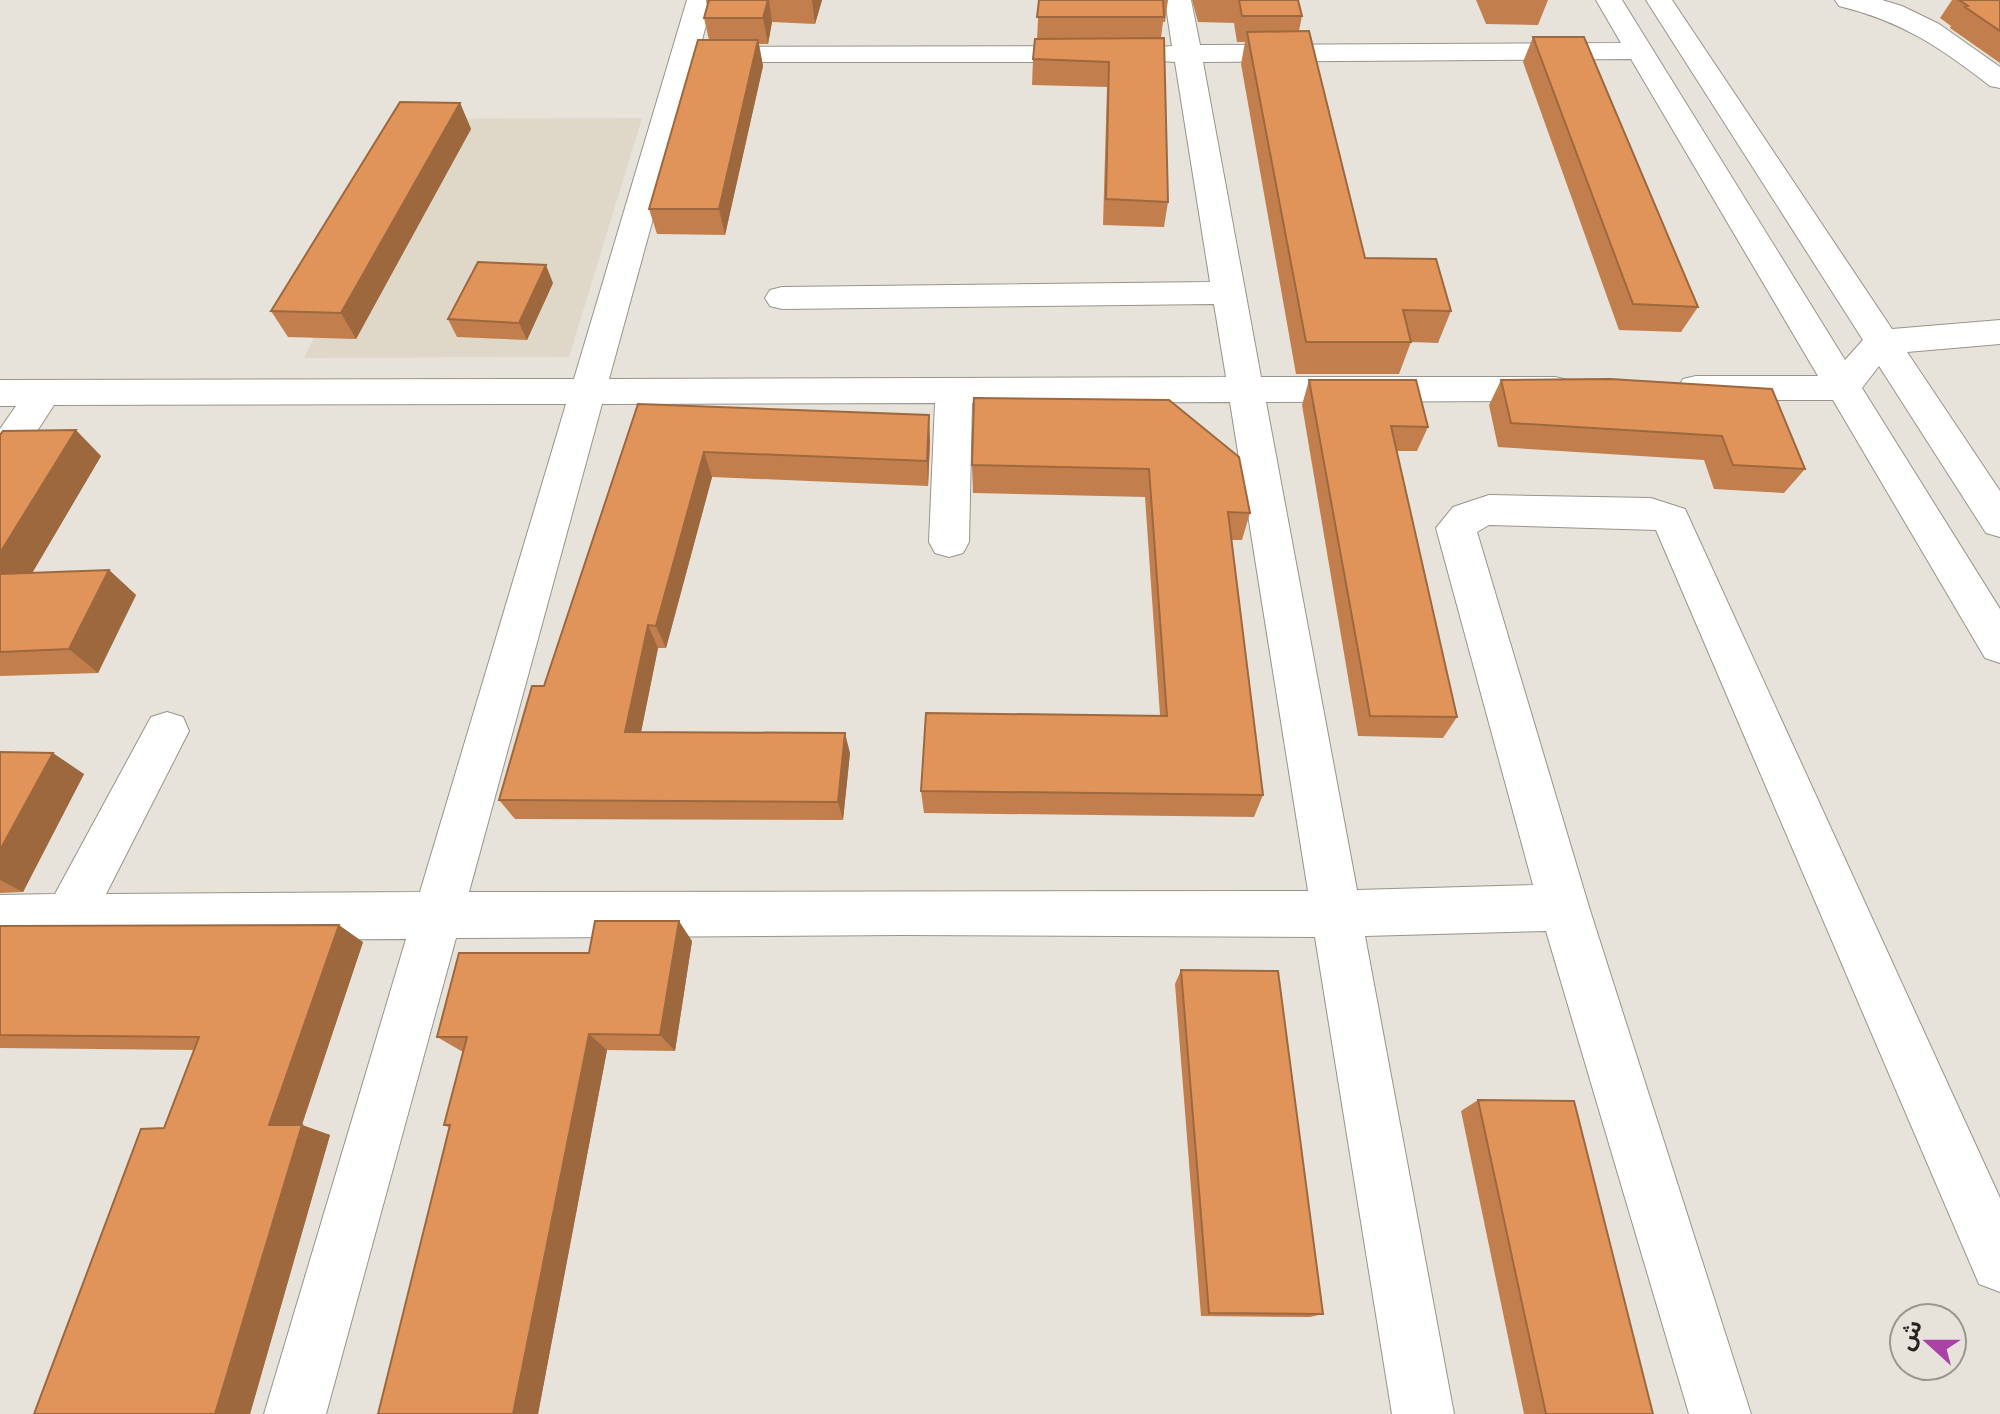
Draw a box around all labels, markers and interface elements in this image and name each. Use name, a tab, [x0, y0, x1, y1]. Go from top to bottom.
north arrow	[1888, 1302, 1968, 1382]
text: ش	[1893, 1316, 1927, 1354]

